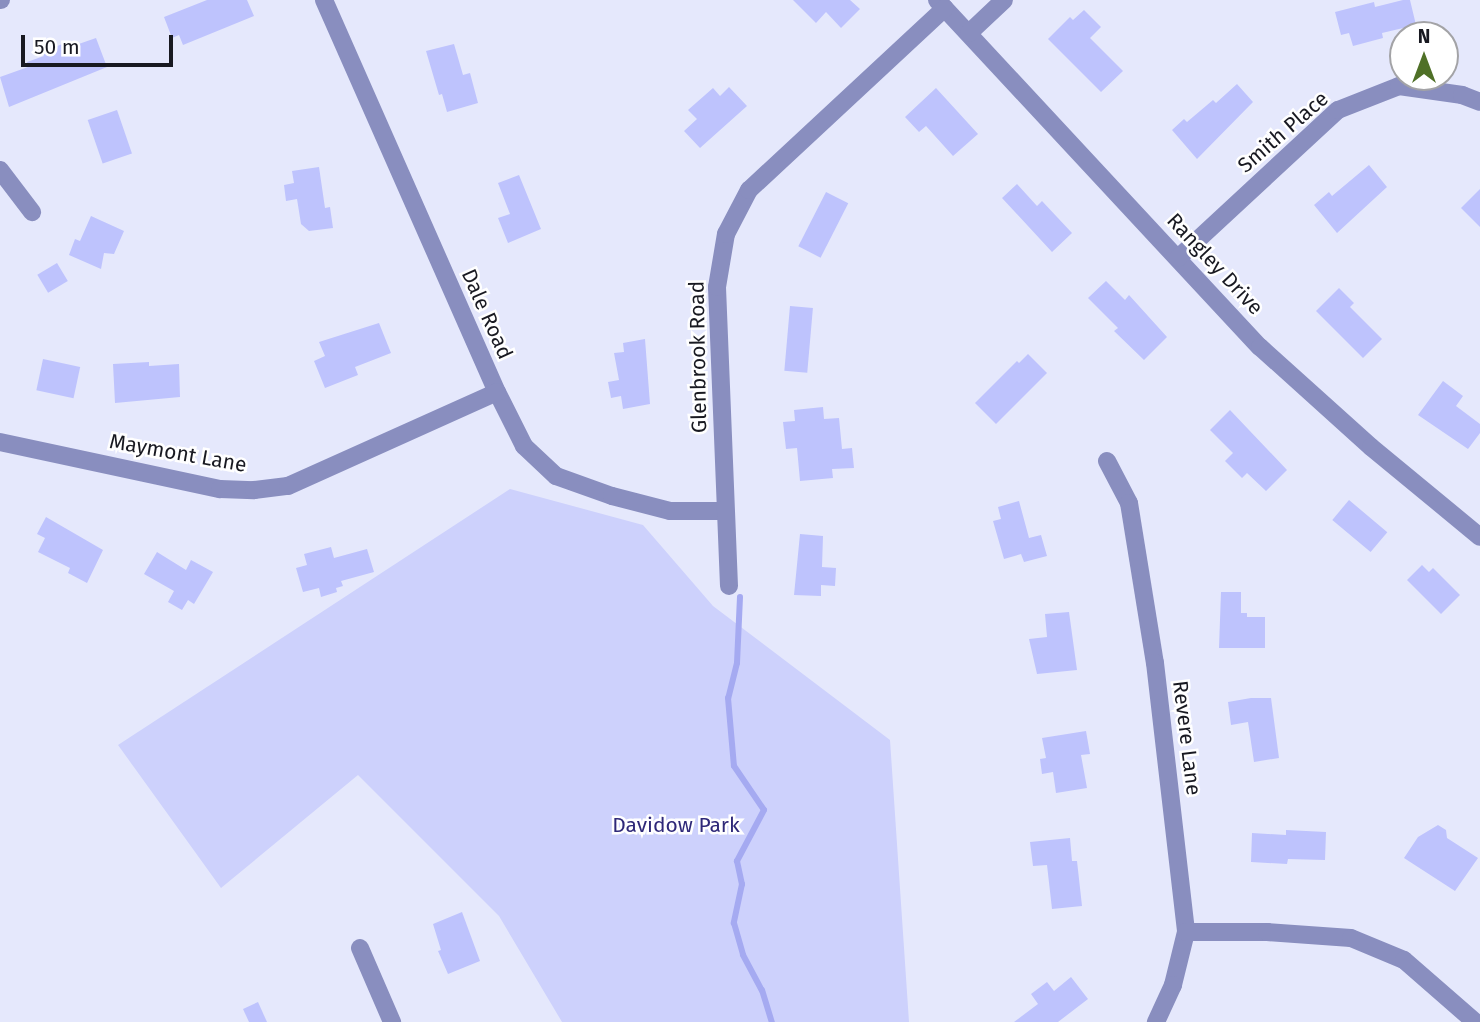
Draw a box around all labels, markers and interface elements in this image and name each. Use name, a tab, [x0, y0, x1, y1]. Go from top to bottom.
scale bar	[24, 21, 177, 65]
north arrow	[1389, 21, 1459, 91]
text: N	[1418, 25, 1430, 48]
text: 50 m	[34, 34, 80, 60]
street label: Smith Place	[1233, 86, 1333, 178]
street label: Rangley Drive	[1162, 208, 1268, 320]
street label: Dale Road	[456, 265, 518, 363]
street label: Glenbrook Road	[684, 281, 712, 433]
street label: Maymont Lane	[107, 429, 249, 477]
street label: Revere Lane	[1167, 679, 1207, 797]
park label: Davidow Park	[612, 812, 740, 838]

